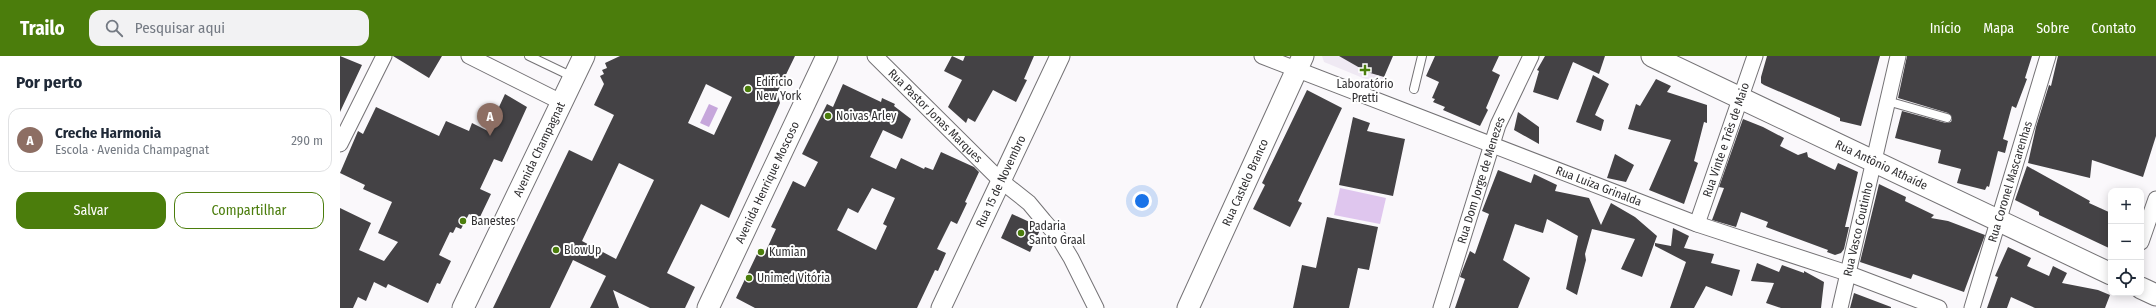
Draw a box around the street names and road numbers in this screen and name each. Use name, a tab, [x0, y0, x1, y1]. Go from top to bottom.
street label: Rua Pastor Jonas Marques	[885, 66, 985, 166]
street label: Rua Vinte e Três de Maio	[1700, 81, 1752, 199]
street label: Avenida Champagnat	[511, 100, 568, 199]
street label: Rua Dom Jorge de Menezes	[1454, 114, 1508, 245]
street label: Avenida Henrique Moscoso	[733, 119, 802, 245]
street label: Rua Coronel Mascarenhas	[1985, 119, 2035, 244]
street label: Rua 15 de Novembro	[973, 133, 1029, 230]
street label: Rua Castelo Branco	[1219, 137, 1271, 228]
street label: Rua Antônio Athaíde	[1833, 137, 1930, 193]
street label: Rua Luiza Grinalda	[1554, 163, 1644, 209]
street label: Rua Vasco Coutinho	[1841, 180, 1876, 278]

